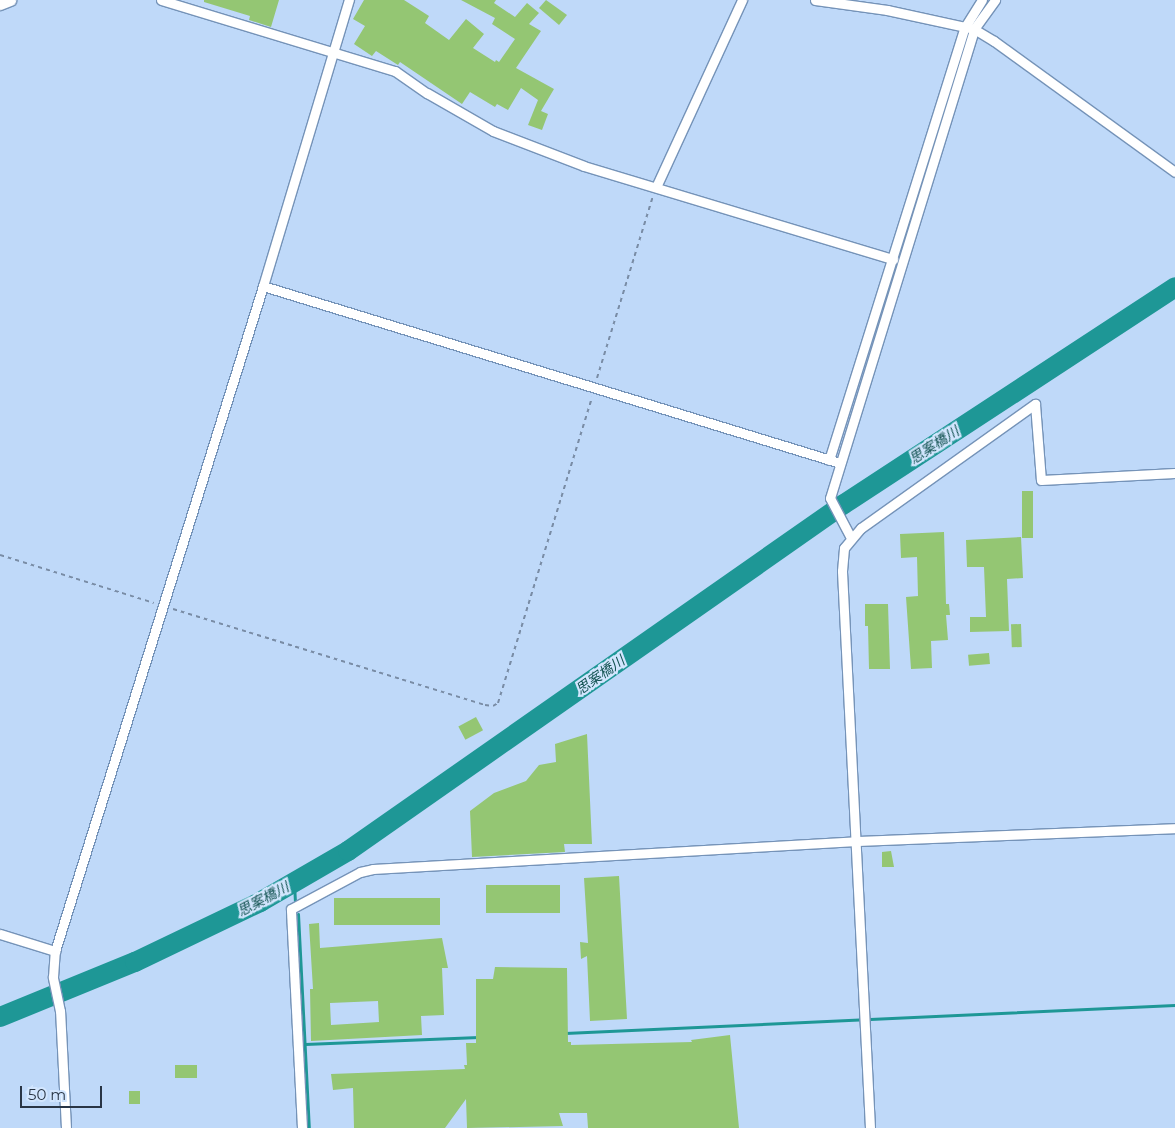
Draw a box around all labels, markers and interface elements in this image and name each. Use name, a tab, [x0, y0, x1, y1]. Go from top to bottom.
water label: 思案橋川	[906, 423, 962, 467]
water label: 思案橋川	[572, 652, 628, 698]
water label: 思案橋川	[234, 878, 292, 920]
scale bar	[22, 1076, 105, 1108]
text: 50 m	[28, 1085, 66, 1104]

